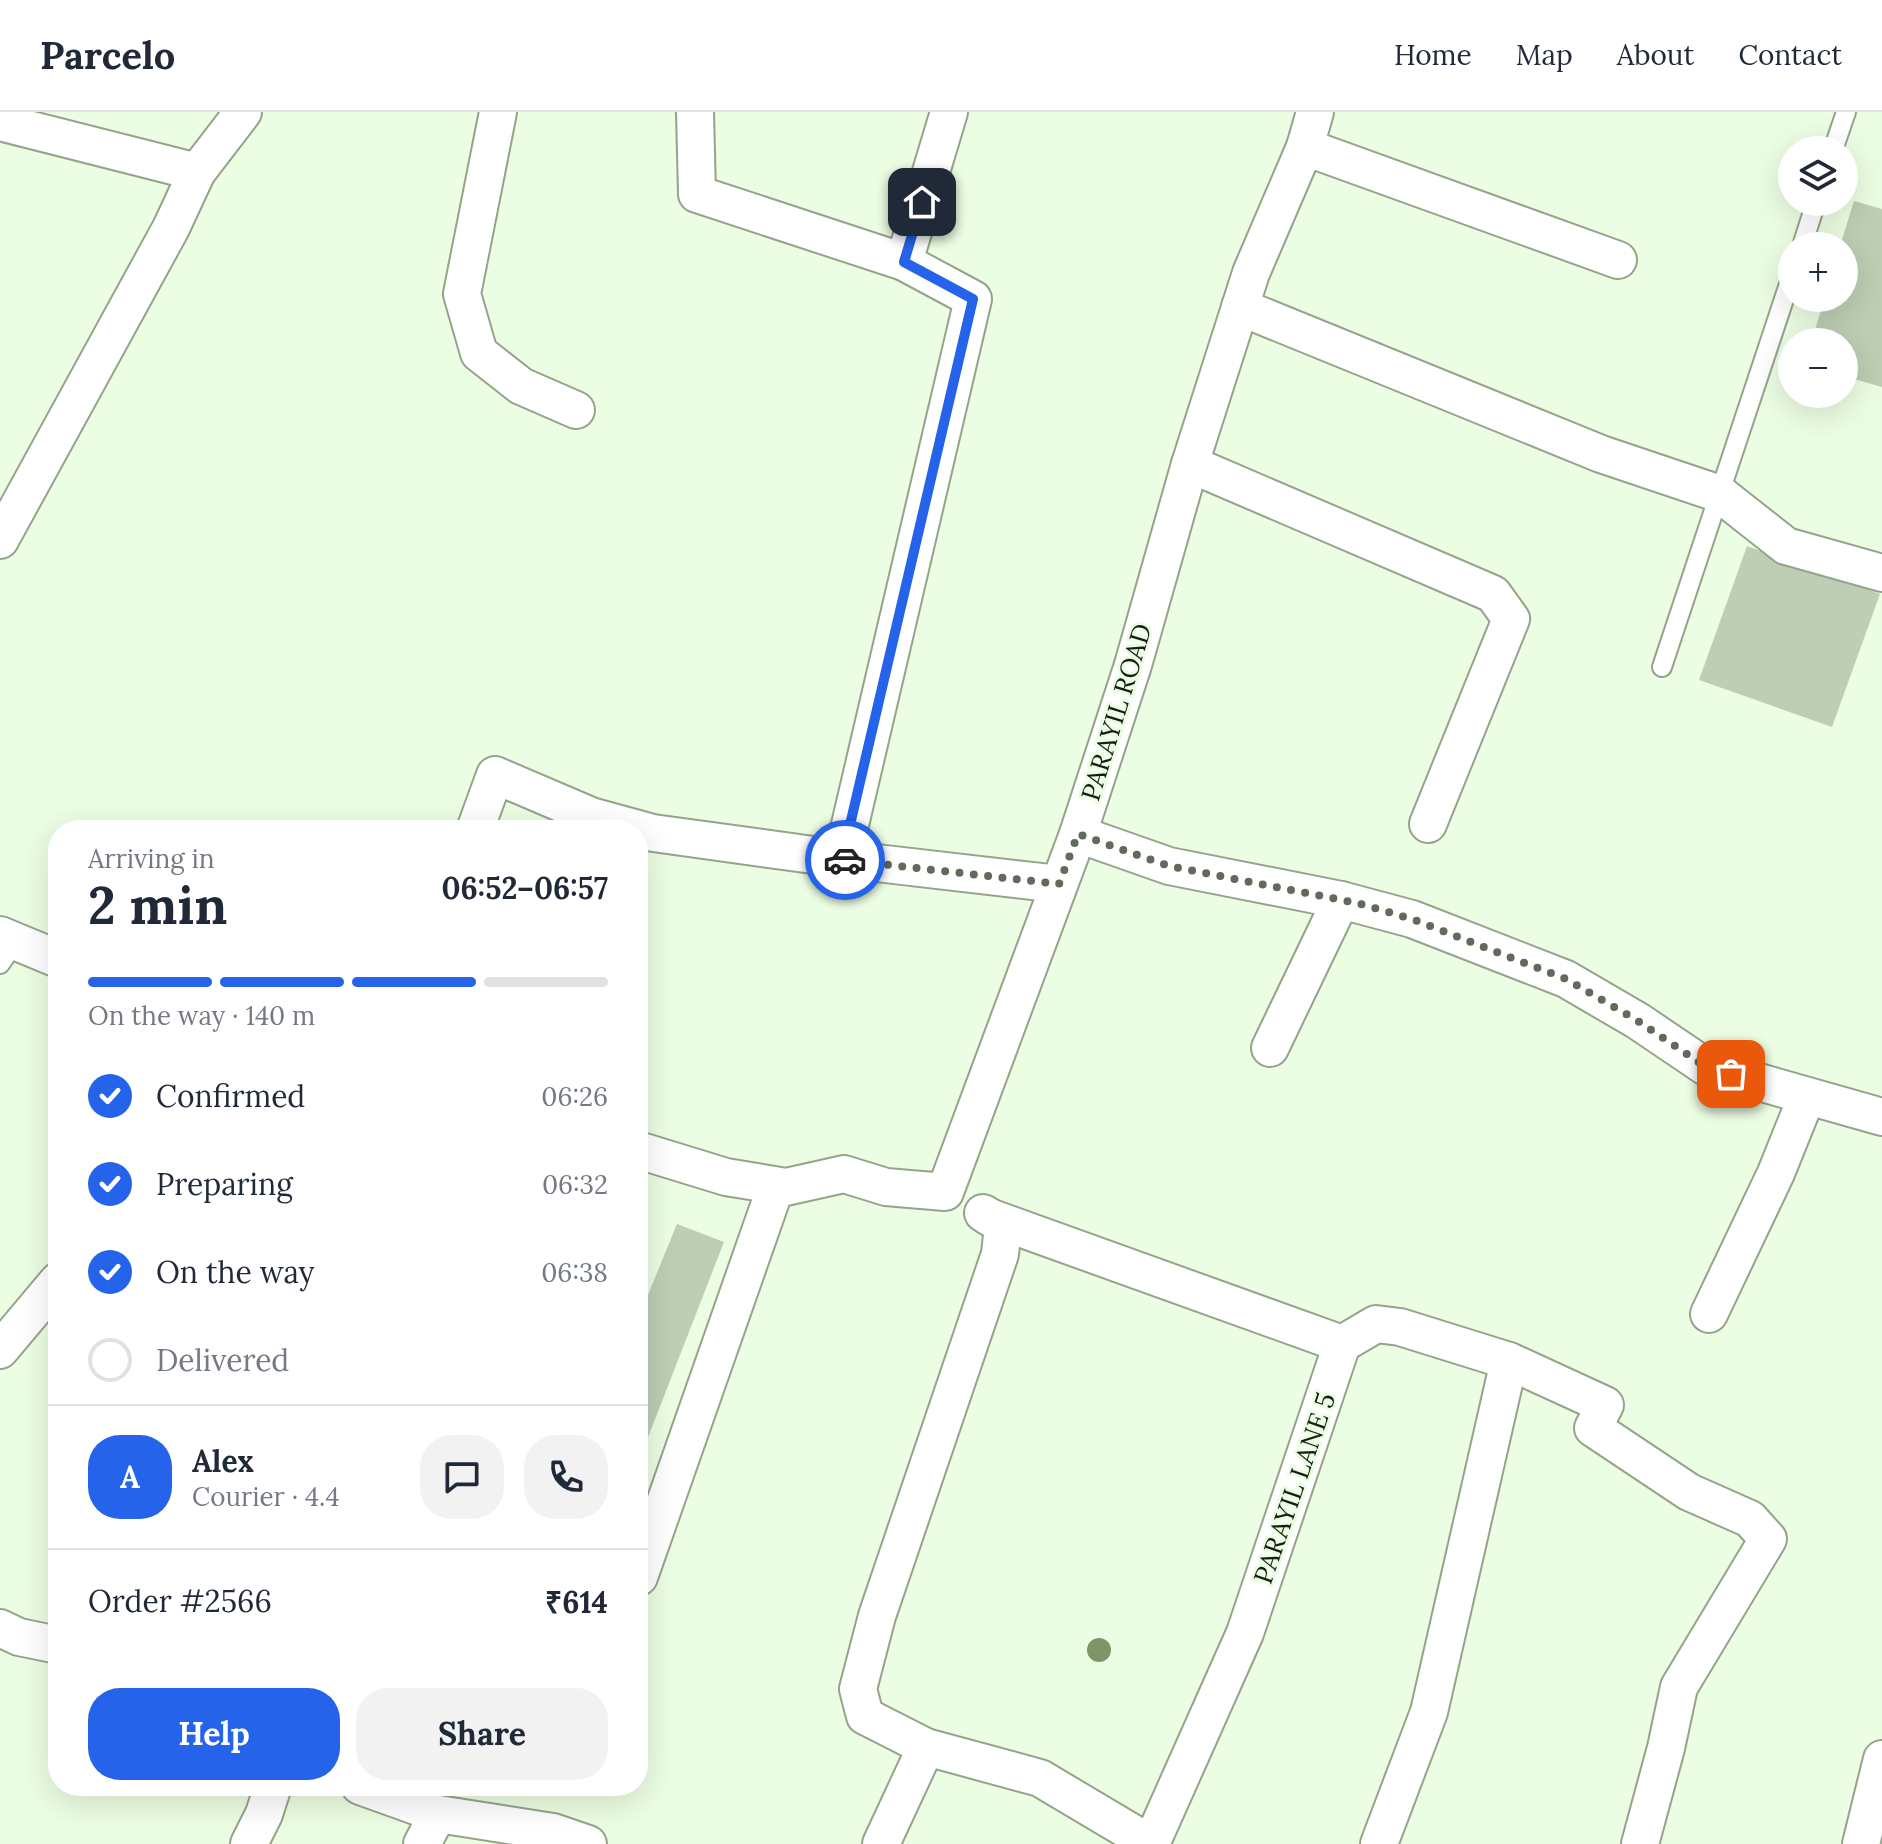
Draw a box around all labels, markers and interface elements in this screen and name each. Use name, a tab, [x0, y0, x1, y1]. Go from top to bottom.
text: Parcelo	[40, 31, 175, 79]
text: Home	[1394, 37, 1472, 73]
text: Map	[1516, 37, 1573, 73]
text: About	[1617, 37, 1694, 73]
text: Contact	[1738, 37, 1842, 73]
map controls	[1778, 136, 1858, 408]
button: layers	[1778, 136, 1858, 216]
pin	[888, 168, 956, 236]
icon: home	[900, 180, 944, 224]
button: +	[1778, 232, 1858, 312]
button: −	[1778, 328, 1858, 408]
street label: PARAYIL ROAD	[1073, 619, 1159, 805]
courier	[805, 820, 885, 900]
icon: car	[823, 838, 867, 882]
text: Arriving in	[88, 842, 215, 875]
text: 06:52–06:57	[441, 869, 608, 907]
text: 2 min	[88, 872, 227, 938]
text: On the way · 140 m	[88, 999, 315, 1032]
pin	[1697, 1040, 1765, 1108]
icon: bag	[1709, 1052, 1753, 1096]
icon: check	[88, 1074, 132, 1118]
text: Confirmed	[156, 1077, 305, 1115]
text: 06:26	[541, 1080, 608, 1113]
icon: check	[88, 1162, 132, 1206]
text: Preparing	[156, 1165, 293, 1203]
text: 06:32	[542, 1168, 608, 1201]
icon: check	[88, 1250, 132, 1294]
text: On the way	[156, 1253, 314, 1291]
text: 06:38	[541, 1256, 608, 1289]
text: Delivered	[156, 1341, 289, 1379]
street label: PARAYIL LANE 5	[1246, 1388, 1342, 1588]
button: chat	[420, 1435, 504, 1519]
button: phone	[524, 1435, 608, 1519]
text: Alex	[192, 1442, 254, 1480]
text: A	[120, 1458, 140, 1496]
text: Courier · 4.4	[192, 1480, 340, 1513]
text: Order #2566	[88, 1582, 272, 1620]
text: ₹614	[545, 1583, 608, 1621]
button: Help	[88, 1688, 340, 1780]
button: Share	[356, 1688, 608, 1780]

